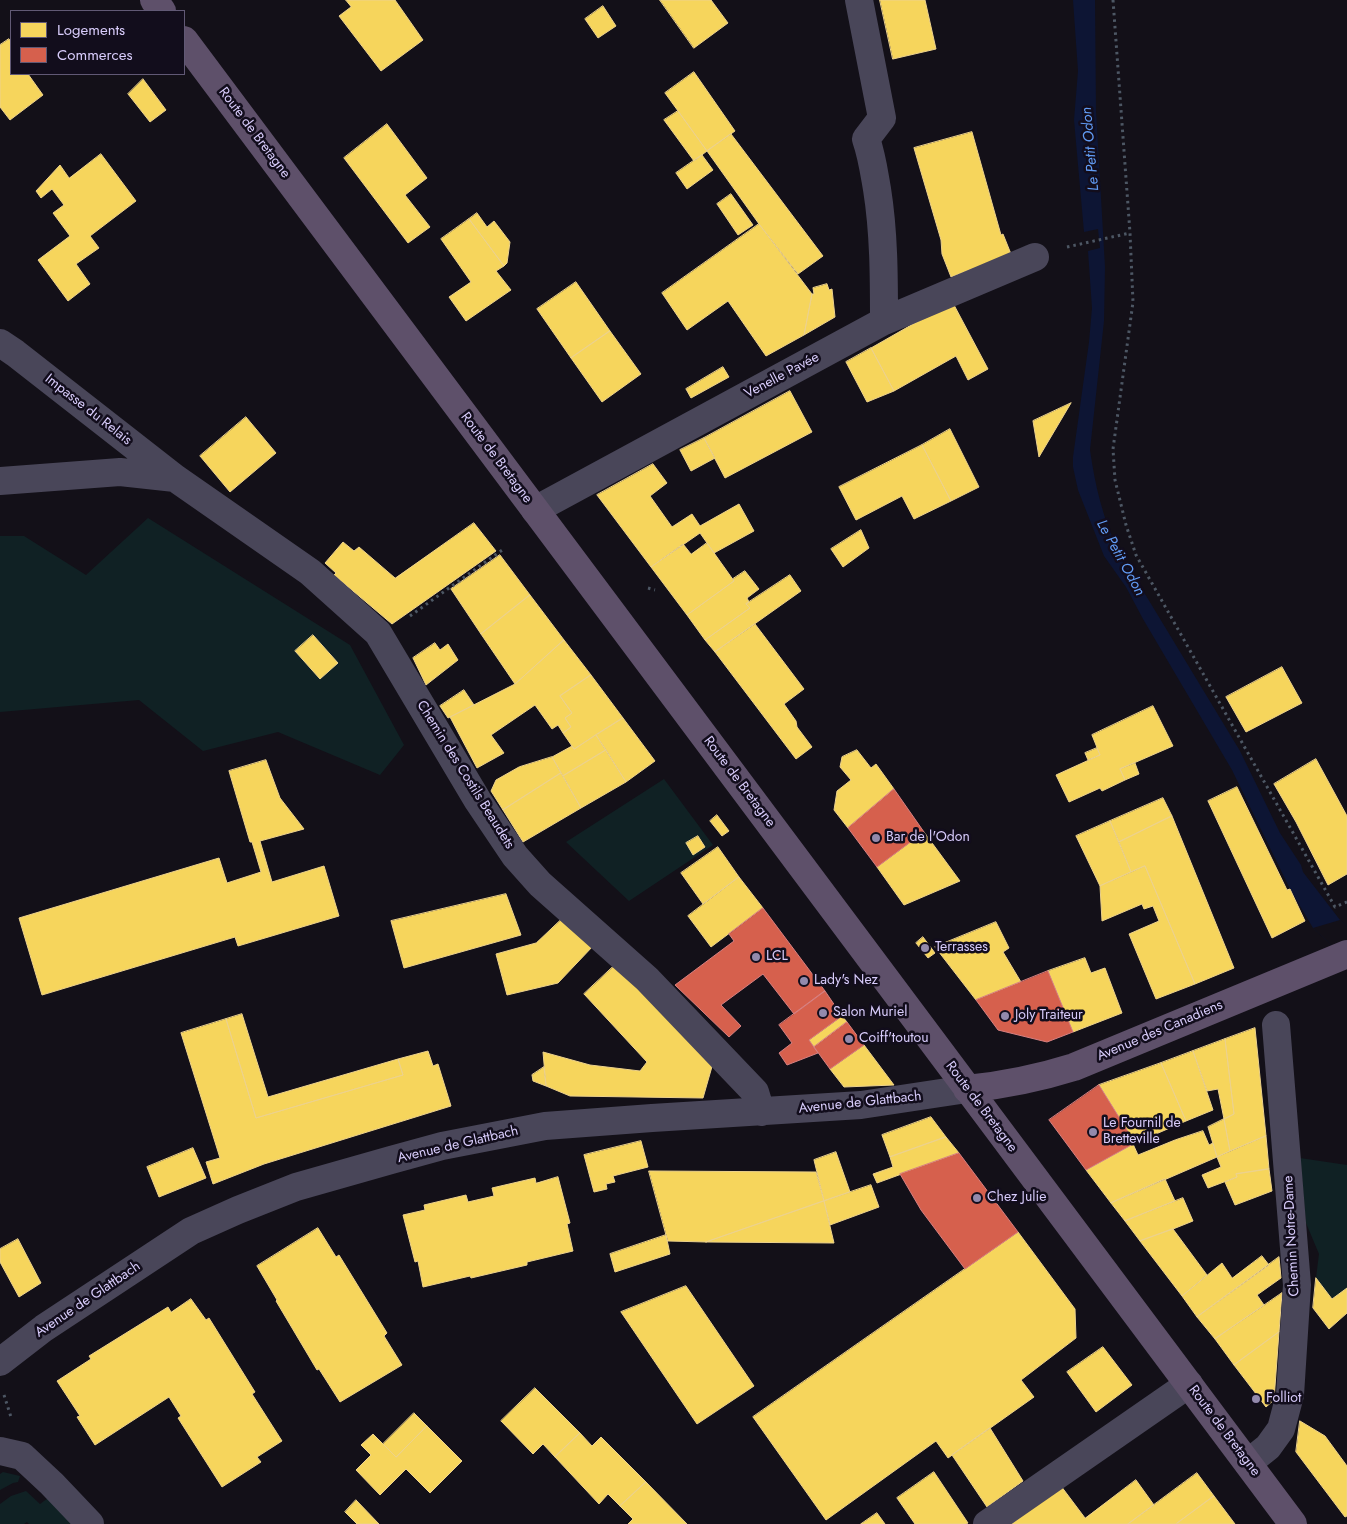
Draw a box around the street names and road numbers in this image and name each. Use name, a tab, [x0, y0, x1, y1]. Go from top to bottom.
street label: Route de Bretagne	[214, 84, 294, 182]
street label: Venelle Pavée	[742, 349, 822, 403]
street label: Impasse du Relais	[41, 371, 135, 449]
street label: Route de Bretagne	[456, 409, 536, 507]
street label: Chemin des Costils Beaudets	[412, 698, 518, 852]
street label: Route de Bretagne	[699, 733, 779, 831]
street label: Avenue des Canadiens	[1095, 997, 1225, 1065]
street label: Route de Bretagne	[941, 1058, 1021, 1156]
street label: Avenue de Glattbach	[798, 1088, 922, 1118]
street label: Avenue de Glattbach	[396, 1123, 520, 1167]
street label: Chemin Notre-Dame	[1280, 1175, 1304, 1297]
street label: Avenue de Glattbach	[32, 1259, 144, 1341]
street label: Route de Bretagne	[1184, 1382, 1264, 1480]

